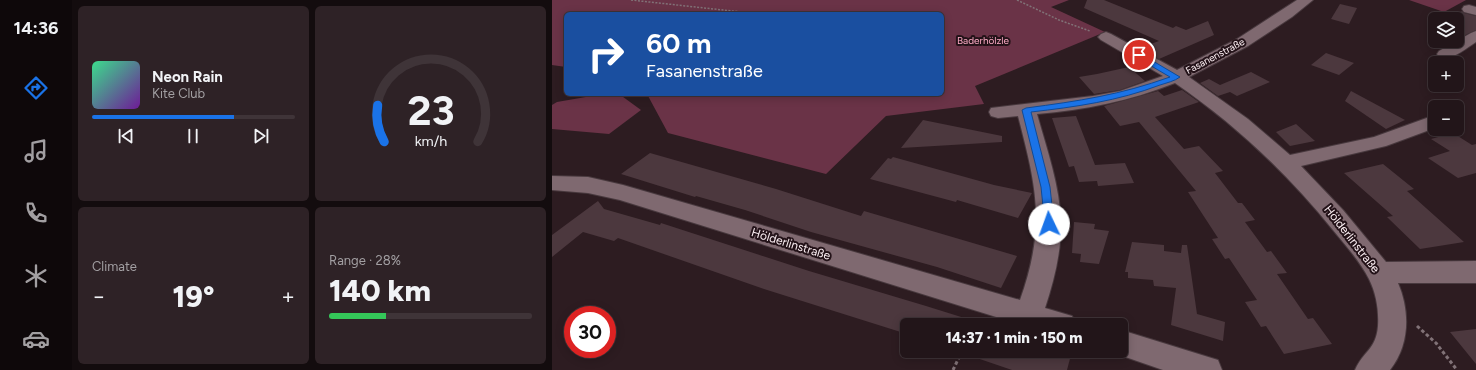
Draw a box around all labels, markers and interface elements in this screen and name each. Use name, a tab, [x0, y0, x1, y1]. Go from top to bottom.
map controls	[1428, 12, 1464, 136]
button: layers	[1428, 12, 1464, 48]
text: 14:36	[14, 17, 58, 39]
text: 60 m	[646, 26, 711, 60]
icon: right	[580, 28, 632, 80]
park label: Baderhölzle	[957, 34, 1010, 47]
street label: Fasanenstraße	[1183, 35, 1247, 77]
pin	[1122, 38, 1156, 72]
icon: arrive	[1128, 44, 1150, 66]
button: +	[1428, 56, 1464, 92]
text: Fasanenstraße	[646, 60, 763, 82]
text: Neon Rain	[152, 68, 223, 86]
icon: directions	[22, 74, 50, 102]
text: 23	[407, 84, 454, 134]
text: Kite Club	[152, 86, 205, 101]
button: −	[1428, 100, 1464, 136]
icon: previous	[115, 125, 137, 147]
icon: pause	[182, 125, 204, 147]
icon: next	[250, 125, 272, 147]
text: km/h	[414, 131, 447, 149]
icon: music	[22, 137, 50, 165]
icon: phone	[22, 199, 50, 227]
street label: Hölderlinstraße	[1321, 202, 1383, 276]
position arrow	[1028, 203, 1070, 245]
street label: Hölderlinstraße	[750, 225, 833, 263]
text: Range · 28%	[329, 253, 401, 268]
text: Climate	[92, 259, 137, 274]
icon: climate	[22, 262, 50, 290]
text: 140 km	[329, 272, 431, 309]
text: 19°	[173, 278, 214, 315]
text: −	[92, 283, 106, 310]
text: +	[281, 283, 295, 310]
speed limit sign: 30	[564, 306, 616, 358]
icon: car	[22, 325, 50, 353]
text: 14:37 · 1 min · 150 m	[945, 329, 1083, 347]

